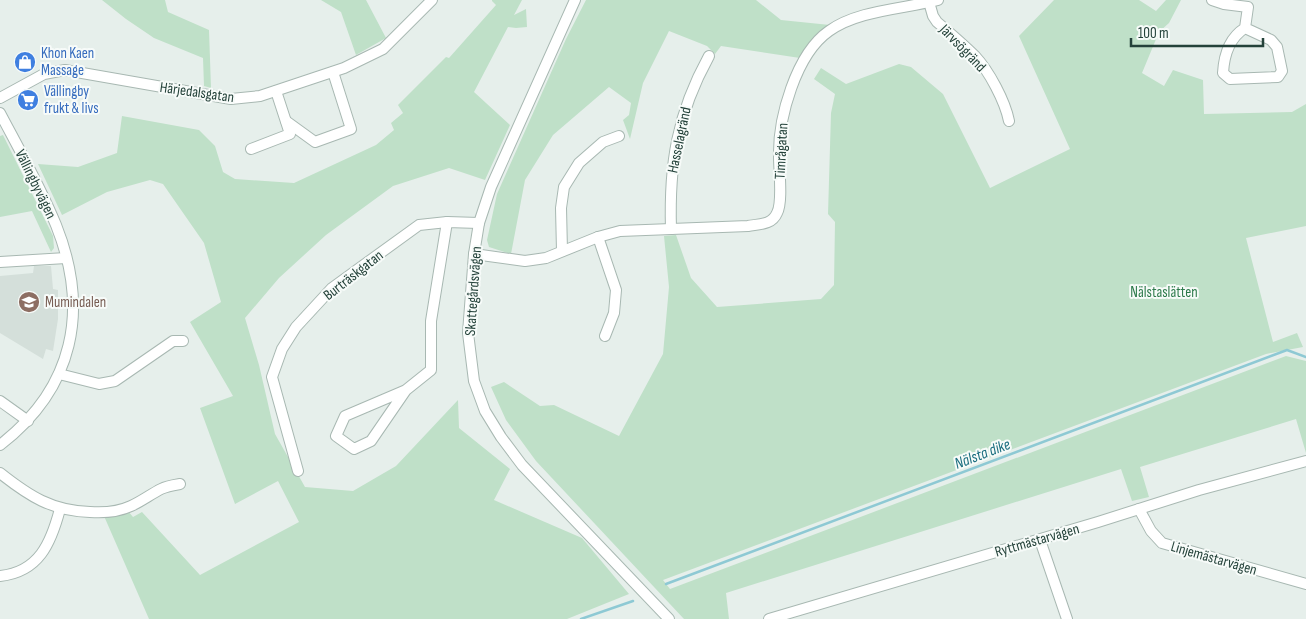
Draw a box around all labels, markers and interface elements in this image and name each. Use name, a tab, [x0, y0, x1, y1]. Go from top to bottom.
scale bar	[1131, 15, 1264, 47]
street label: Järvsögränd	[935, 20, 990, 76]
text: 100 m	[1138, 24, 1169, 43]
place label: Khon Kaen Massage	[41, 44, 94, 80]
shop icon: Khon Kaen Massage	[13, 50, 37, 74]
street label: Härjedalsgatan	[159, 78, 235, 107]
place label: Vällingby frukt & livs	[44, 82, 99, 118]
supermarket icon: Vällingby frukt & livs	[16, 88, 40, 112]
street label: Hasselagränd	[663, 105, 696, 175]
street label: Timrågatan	[771, 122, 792, 180]
street label: Vällingbyvägen	[11, 146, 60, 222]
street label: Burträskgatan	[320, 246, 387, 305]
street label: Skattegårdsvägen	[461, 246, 486, 337]
park label: Nälstaslätten	[1130, 283, 1198, 302]
school or university icon: Mumindalen	[17, 290, 41, 314]
place label: Mumindalen	[45, 293, 106, 312]
water label: Nälsta dike	[952, 435, 1013, 474]
street label: Ryttmästarvägen	[993, 519, 1082, 562]
street label: Linjemästarvägen	[1169, 537, 1259, 580]

